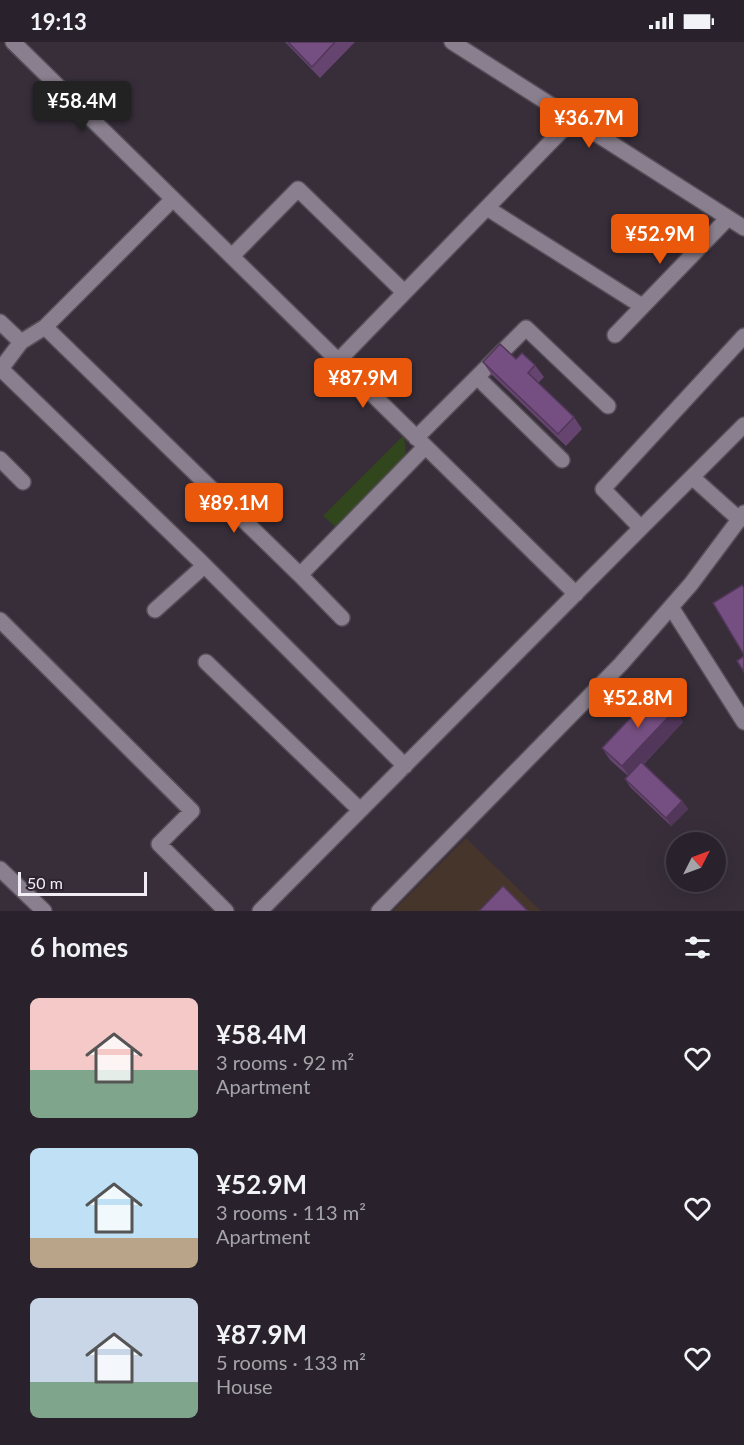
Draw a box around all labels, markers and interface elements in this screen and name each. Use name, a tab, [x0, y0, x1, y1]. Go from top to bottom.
text: 19:13	[30, 8, 87, 35]
pin: ¥58.4M	[33, 81, 131, 132]
text: ¥58.4M	[47, 88, 117, 112]
pin: ¥36.7M	[540, 98, 638, 149]
text: ¥36.7M	[554, 105, 624, 129]
pin: ¥52.9M	[611, 214, 709, 265]
text: ¥52.9M	[625, 221, 695, 245]
pin: ¥87.9M	[314, 358, 412, 409]
text: ¥87.9M	[328, 365, 398, 389]
pin: ¥89.1M	[185, 483, 283, 534]
text: ¥89.1M	[199, 490, 269, 514]
pin: ¥52.8M	[589, 678, 687, 729]
text: ¥52.8M	[603, 685, 673, 709]
north arrow	[666, 832, 726, 892]
map controls	[666, 832, 726, 892]
scale bar	[18, 869, 147, 896]
text: 50 m	[27, 873, 63, 892]
text: 6 homes	[30, 931, 128, 963]
icon: filters	[681, 931, 714, 964]
text: ¥58.4M	[216, 1018, 307, 1050]
icon: home	[78, 1022, 150, 1094]
icon: heart	[681, 1042, 714, 1075]
text: 3 rooms · 92 m²	[216, 1050, 354, 1074]
text: Apartment	[216, 1074, 310, 1098]
text: ¥52.9M	[216, 1168, 307, 1200]
icon: home	[78, 1172, 150, 1244]
icon: heart	[681, 1192, 714, 1225]
text: 3 rooms · 113 m²	[216, 1200, 366, 1224]
text: Apartment	[216, 1224, 310, 1248]
text: ¥87.9M	[216, 1318, 307, 1350]
icon: home	[78, 1322, 150, 1394]
icon: heart	[681, 1342, 714, 1375]
text: 5 rooms · 133 m²	[216, 1350, 366, 1374]
text: House	[216, 1374, 273, 1398]

